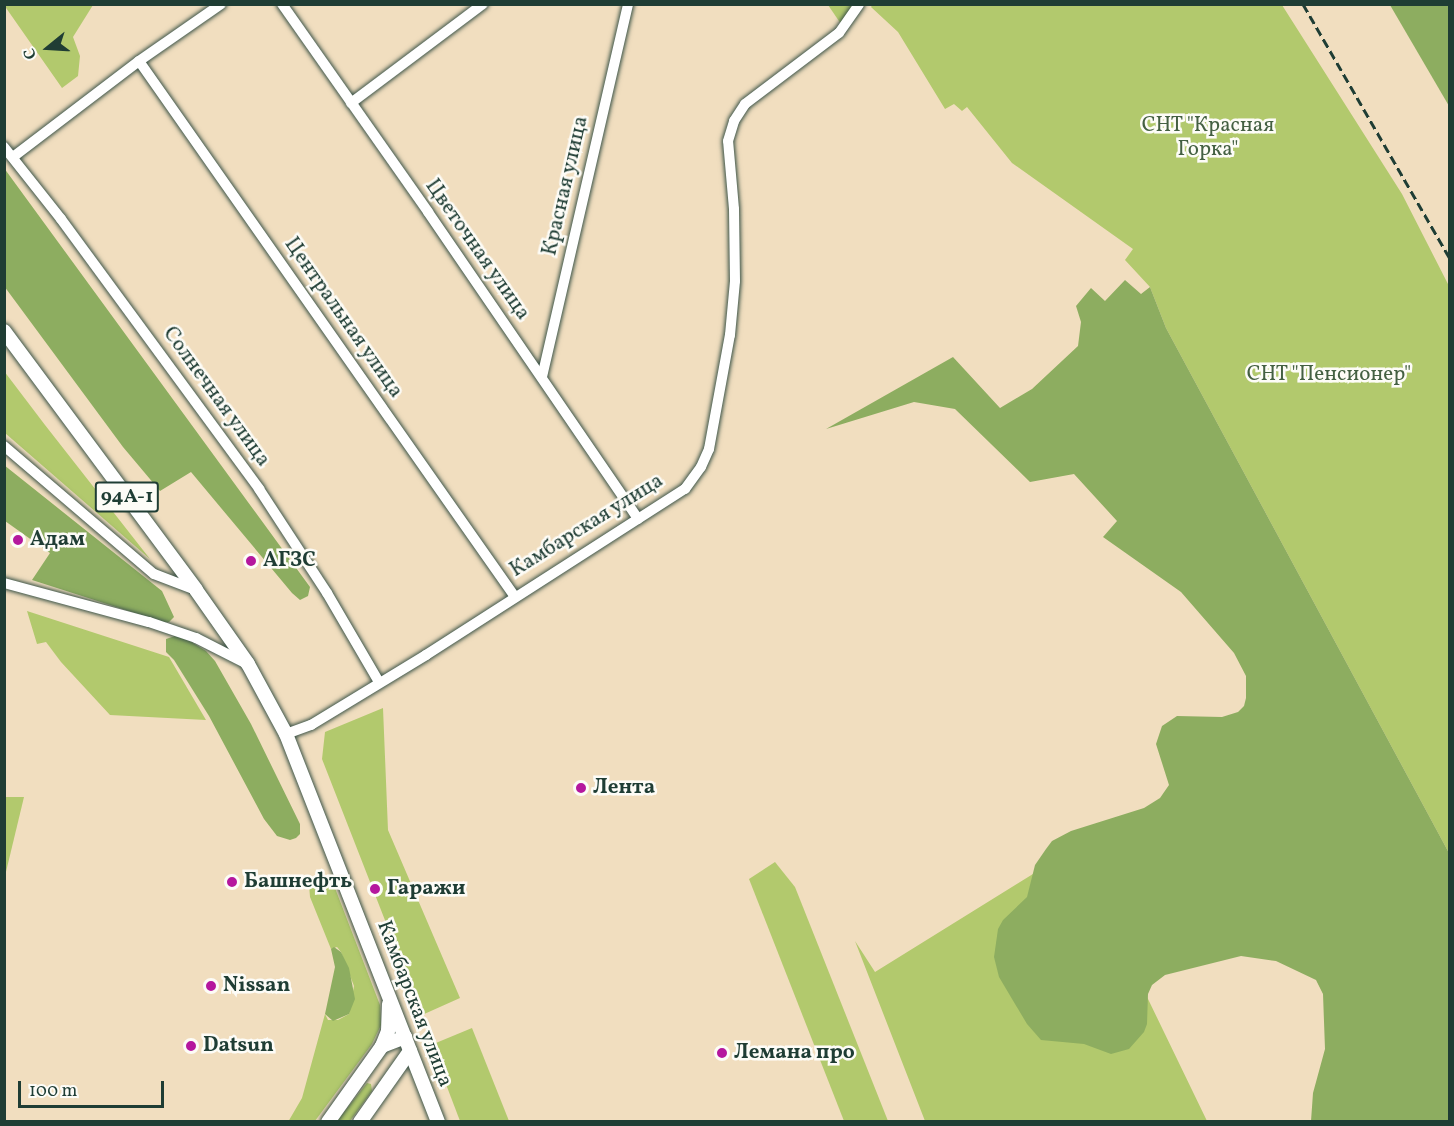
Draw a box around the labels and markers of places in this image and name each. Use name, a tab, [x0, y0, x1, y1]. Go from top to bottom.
place label: Адам	[30, 527, 85, 553]
marker: Адам	[11, 533, 25, 547]
place label: АГЗС	[263, 548, 316, 574]
marker: АГЗС	[244, 554, 258, 568]
place label: Лента	[593, 775, 655, 801]
marker: Лента	[574, 781, 588, 795]
place label: Башнефть	[244, 869, 352, 895]
marker: Башнефть	[225, 875, 239, 889]
place label: Гаражи	[387, 876, 466, 902]
marker: Гаражи	[368, 882, 382, 896]
place label: Nissan	[223, 973, 290, 999]
marker: Nissan	[204, 979, 218, 993]
place label: Datsun	[203, 1033, 274, 1059]
marker: Datsun	[184, 1039, 198, 1053]
place label: Лемана про	[734, 1040, 855, 1066]
marker: Лемана про	[715, 1046, 729, 1060]

